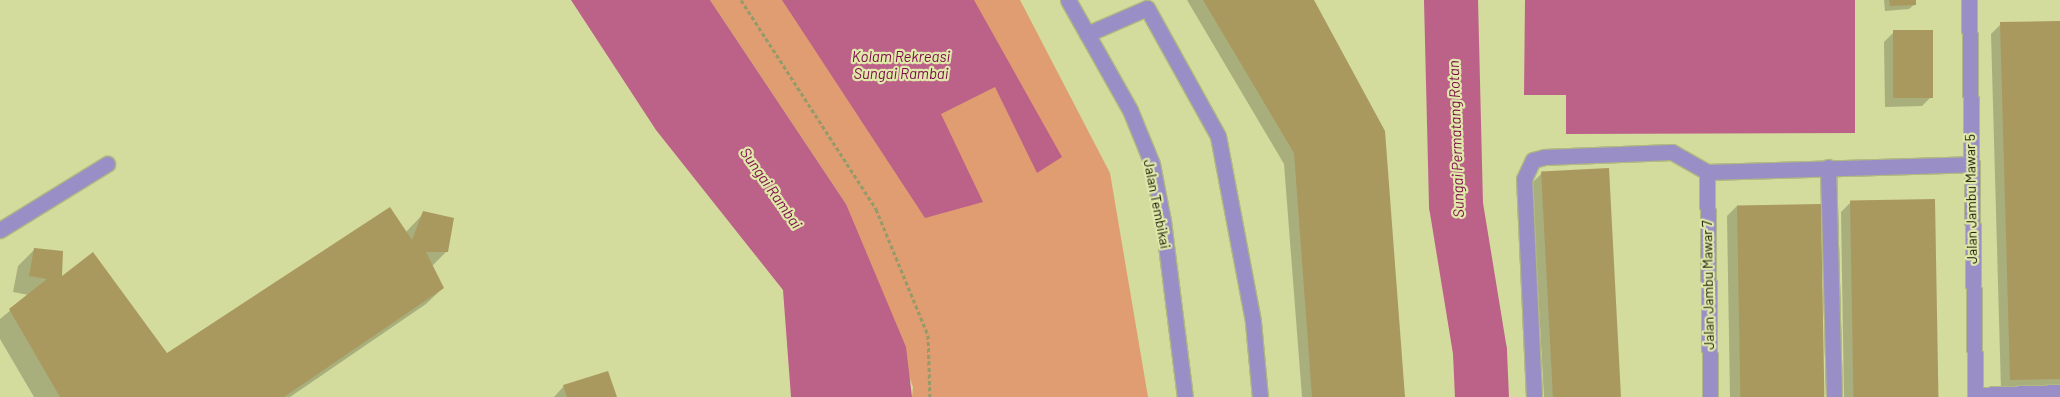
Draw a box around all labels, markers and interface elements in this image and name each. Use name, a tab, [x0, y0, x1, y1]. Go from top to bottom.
water label: Kolam Rekreasi Sungai Rambai	[852, 47, 950, 82]
water label: Sungai Permatang Rotan	[1444, 60, 1468, 218]
street label: Jalan Jambu Mawar 5	[1961, 134, 1981, 264]
water label: Sungai Rambai	[736, 144, 806, 232]
street label: Jalan Tembikai	[1140, 158, 1174, 250]
street label: Jalan Jambu Mawar 7	[1698, 220, 1718, 350]

